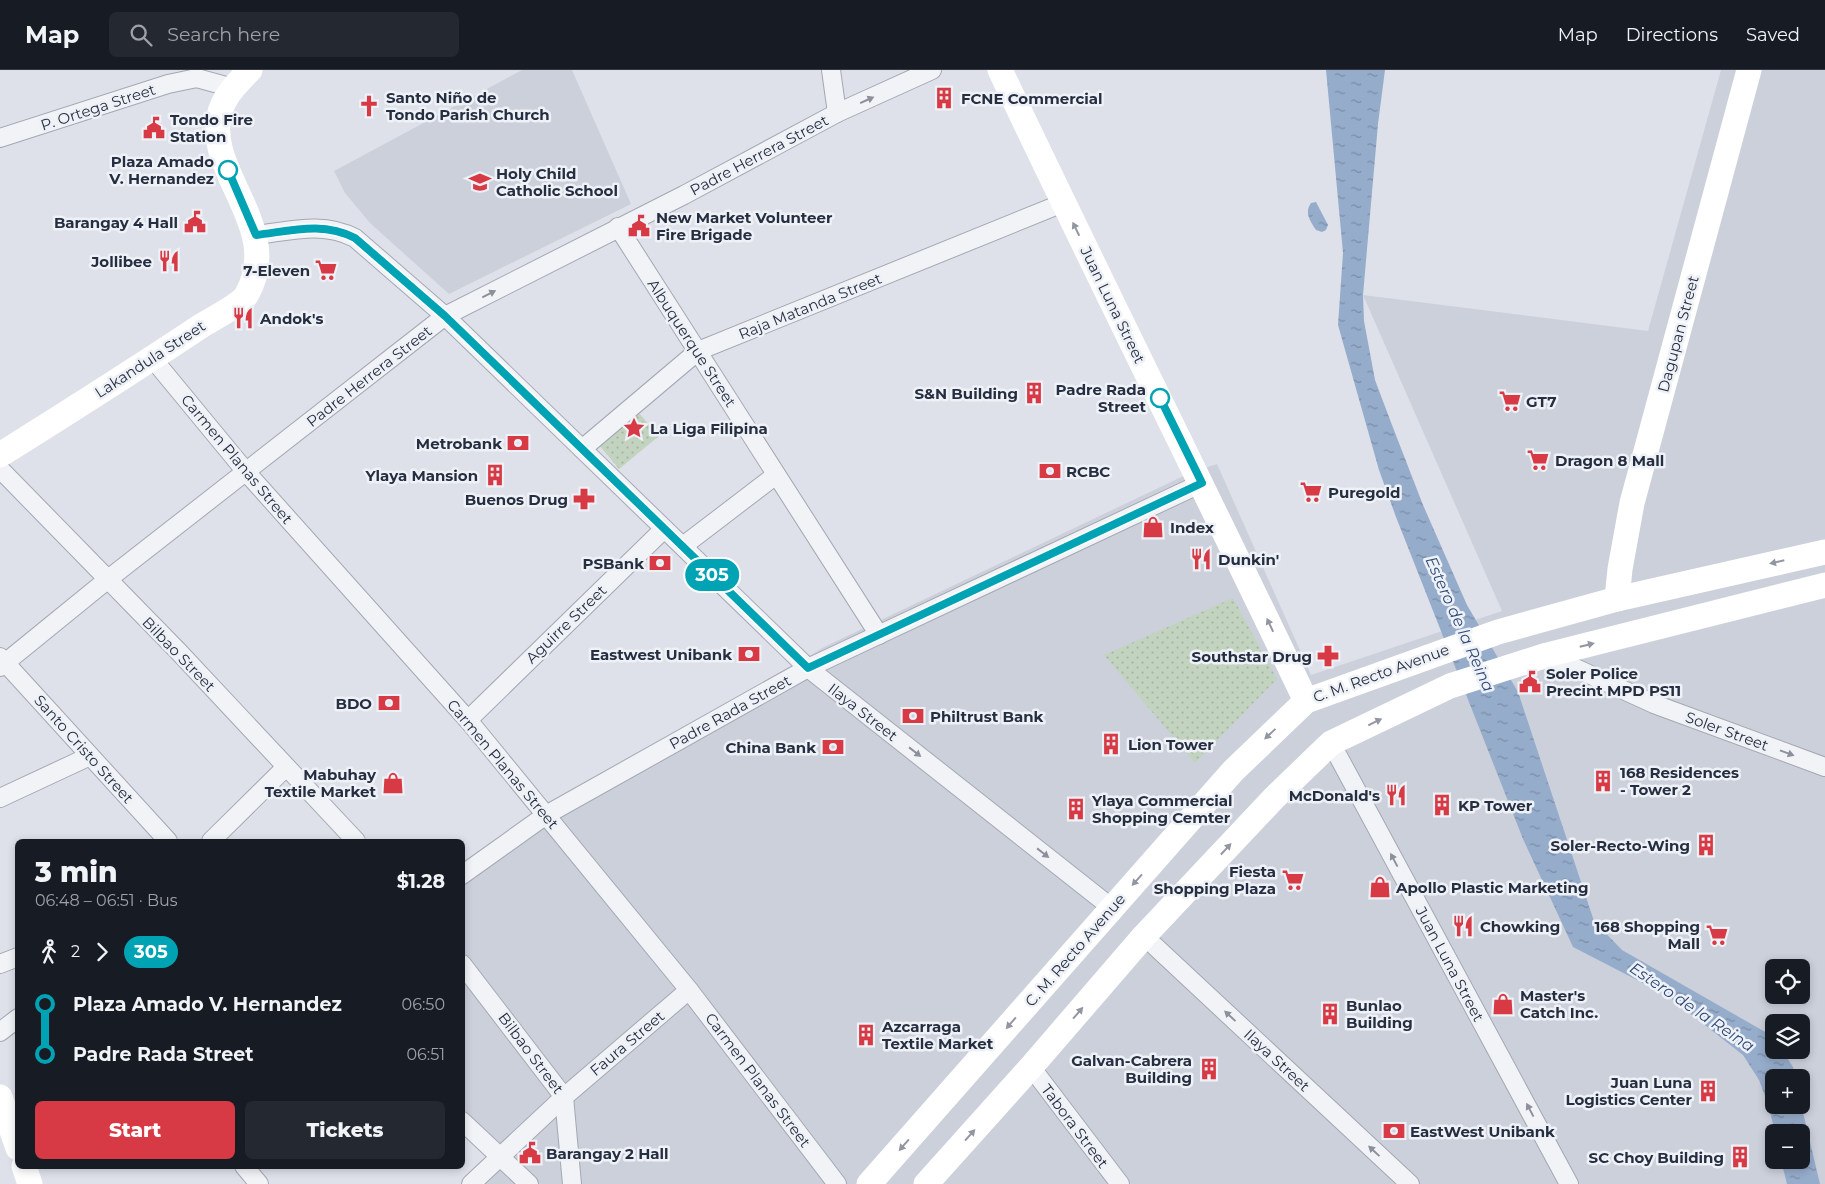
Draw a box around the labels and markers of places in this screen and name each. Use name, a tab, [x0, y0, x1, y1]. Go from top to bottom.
building icon: FCNE Commercial	[931, 85, 957, 111]
place label: Santo Niño de Tondo Parish Church	[386, 88, 550, 124]
place label: FCNE Commercial	[961, 89, 1103, 108]
church icon: Santo Niño de Tondo Parish Church	[356, 93, 382, 119]
place label: Tondo Fire Station	[170, 110, 253, 146]
public building icon: Tondo Fire Station	[141, 115, 167, 141]
place label: Plaza Amado V. Hernandez	[108, 152, 214, 188]
marker: Plaza Amado V. Hernandez	[218, 160, 238, 180]
place label: Holy Child Catholic School	[496, 164, 618, 200]
school or university icon: Holy Child Catholic School	[467, 169, 493, 195]
place label: New Market Volunteer Fire Brigade	[656, 208, 833, 244]
public building icon: Barangay 4 Hall	[182, 209, 208, 235]
place label: Barangay 4 Hall	[54, 213, 178, 232]
public building icon: New Market Volunteer Fire Brigade	[626, 213, 652, 239]
restaurant icon: Jollibee	[156, 248, 182, 274]
place label: Jollibee	[90, 252, 152, 271]
supermarket icon: 7-Eleven	[313, 257, 339, 283]
place label: 7-Eleven	[243, 261, 310, 280]
restaurant icon: Andok's	[230, 305, 256, 331]
place label: Andok's	[259, 309, 323, 328]
building icon: S&N Building	[1021, 380, 1047, 406]
place label: Padre Rada Street	[1056, 380, 1146, 416]
place label: S&N Building	[915, 384, 1018, 403]
marker: Padre Rada Street	[1150, 388, 1170, 408]
supermarket icon: GT7	[1497, 388, 1523, 414]
place label: GT7	[1526, 392, 1556, 411]
place icon: La Liga Filipina	[621, 415, 647, 441]
place label: La Liga Filipina	[650, 419, 768, 438]
bank icon: Metrobank	[505, 430, 531, 456]
place label: Metrobank	[416, 434, 502, 453]
supermarket icon: Dragon 8 Mall	[1525, 447, 1551, 473]
place label: Dragon 8 Mall	[1555, 451, 1664, 470]
bank icon: RCBC	[1037, 458, 1063, 484]
building icon: Ylaya Mansion	[482, 462, 508, 488]
place label: RCBC	[1066, 462, 1110, 481]
place label: Ylaya Mansion	[365, 466, 478, 485]
supermarket icon: Puregold	[1298, 479, 1324, 505]
place label: Puregold	[1328, 483, 1400, 502]
pharmacy icon: Buenos Drug	[571, 486, 597, 512]
place label: Buenos Drug	[465, 490, 568, 509]
shop icon: Index	[1140, 514, 1166, 540]
place label: Index	[1170, 518, 1214, 537]
restaurant icon: Dunkin'	[1188, 546, 1214, 572]
bank icon: PSBank	[647, 550, 673, 576]
place label: Dunkin'	[1218, 550, 1279, 569]
place label: PSBank	[583, 554, 644, 573]
bank icon: Eastwest Unibank	[736, 641, 762, 667]
pharmacy icon: Southstar Drug	[1315, 643, 1341, 669]
place label: Eastwest Unibank	[590, 645, 732, 664]
place label: Southstar Drug	[1192, 647, 1312, 666]
place label: Soler Police Precint MPD PS11	[1546, 664, 1681, 700]
public building icon: Soler Police Precint MPD PS11	[1517, 669, 1543, 695]
bank icon: BDO	[376, 690, 402, 716]
place label: BDO	[335, 694, 372, 713]
bank icon: Philtrust Bank	[900, 703, 926, 729]
place label: Philtrust Bank	[930, 707, 1044, 726]
building icon: Lion Tower	[1098, 731, 1124, 757]
bank icon: China Bank	[820, 734, 846, 760]
place label: Lion Tower	[1128, 735, 1214, 754]
place label: China Bank	[725, 738, 816, 757]
place label: 168 Residences - Tower 2	[1620, 763, 1739, 799]
place label: Mabuhay Textile Market	[265, 765, 377, 801]
building icon: 168 Residences - Tower 2	[1590, 768, 1616, 794]
shop icon: Mabuhay Textile Market	[380, 770, 406, 796]
restaurant icon: McDonald's	[1383, 782, 1409, 808]
place label: McDonald's	[1289, 786, 1380, 805]
place label: Ylaya Commercial Shopping Cemter	[1091, 791, 1233, 827]
building icon: KP Tower	[1429, 792, 1455, 818]
building icon: Ylaya Commercial Shopping Cemter	[1063, 796, 1089, 822]
place label: KP Tower	[1458, 796, 1533, 815]
building icon: Soler-Recto-Wing	[1693, 832, 1719, 858]
place label: Soler-Recto-Wing	[1551, 836, 1690, 855]
place label: Fiesta Shopping Plaza	[1154, 862, 1276, 898]
supermarket icon: Fiesta Shopping Plaza	[1280, 867, 1306, 893]
shop icon: Apollo Plastic Marketing	[1367, 874, 1393, 900]
place label: Apollo Plastic Marketing	[1395, 878, 1589, 897]
restaurant icon: Chowking	[1450, 913, 1476, 939]
place label: Chowking	[1480, 917, 1560, 936]
place label: 168 Shopping Mall	[1594, 917, 1700, 953]
supermarket icon: 168 Shopping Mall	[1704, 922, 1730, 948]
place label: Master's Catch Inc.	[1520, 986, 1598, 1022]
shop icon: Master's Catch Inc.	[1490, 991, 1516, 1017]
place label: Bunlao Building	[1346, 996, 1413, 1032]
building icon: Bunlao Building	[1317, 1001, 1343, 1027]
place label: Azcarraga Textile Market	[881, 1017, 994, 1053]
building icon: Azcarraga Textile Market	[853, 1022, 879, 1048]
place label: Galvan-Cabrera Building	[1071, 1051, 1192, 1087]
building icon: Galvan-Cabrera Building	[1196, 1056, 1222, 1082]
place label: Juan Luna Logistics Center	[1565, 1073, 1693, 1109]
building icon: Juan Luna Logistics Center	[1695, 1078, 1721, 1104]
bank icon: EastWest Unibank	[1381, 1118, 1407, 1144]
place label: EastWest Unibank	[1410, 1122, 1555, 1141]
public building icon: Barangay 2 Hall	[517, 1140, 543, 1166]
place label: Barangay 2 Hall	[546, 1144, 669, 1163]
building icon: SC Choy Building	[1727, 1144, 1753, 1170]
place label: SC Choy Building	[1589, 1148, 1724, 1167]

